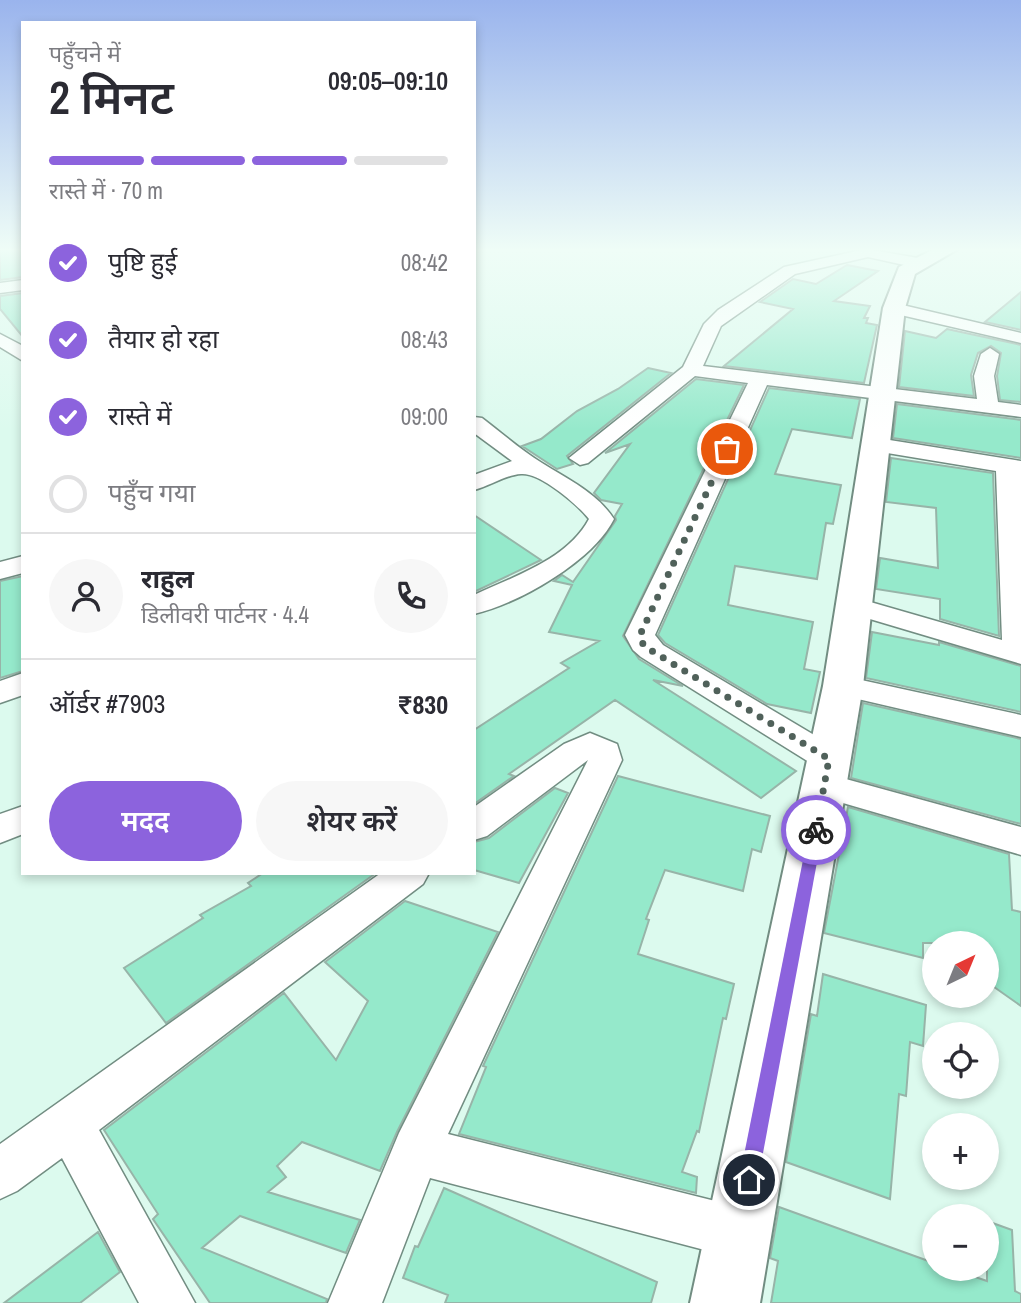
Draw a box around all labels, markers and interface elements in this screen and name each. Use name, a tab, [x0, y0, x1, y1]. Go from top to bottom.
text: पहुँचने में	[49, 38, 121, 69]
text: 09:05–09:10	[328, 63, 448, 98]
text: 2 मिनट	[49, 66, 174, 128]
text: रास्ते में · 70 m	[49, 175, 163, 206]
icon: check	[49, 244, 87, 282]
text: पुष्टि हुई	[108, 244, 177, 279]
text: 08:42	[401, 247, 448, 278]
icon: check	[49, 321, 87, 359]
text: तैयार हो रहा	[108, 321, 219, 356]
text: 08:43	[401, 324, 448, 355]
icon: check	[49, 398, 87, 436]
text: रास्ते में	[108, 398, 172, 433]
text: 09:00	[401, 401, 448, 432]
pin	[697, 419, 757, 479]
icon: bag	[708, 430, 746, 468]
text: पहुँच गया	[108, 475, 195, 510]
button: person	[49, 559, 123, 633]
button: phone	[374, 559, 448, 633]
text: राहुल	[141, 561, 194, 596]
text: डिलीवरी पार्टनर · 4.4	[141, 599, 309, 630]
text: ऑर्डर #7903	[49, 686, 165, 721]
text: ₹830	[397, 687, 448, 722]
button: मदद	[49, 781, 242, 861]
button: शेयर करें	[256, 781, 448, 861]
courier	[781, 795, 851, 865]
icon: bike	[797, 811, 835, 849]
north arrow	[922, 931, 999, 1008]
map controls	[922, 931, 999, 1281]
button: locate	[922, 1022, 999, 1099]
button: +	[922, 1113, 999, 1190]
pin	[719, 1150, 779, 1210]
icon: home	[730, 1161, 768, 1199]
button: −	[922, 1204, 999, 1281]

